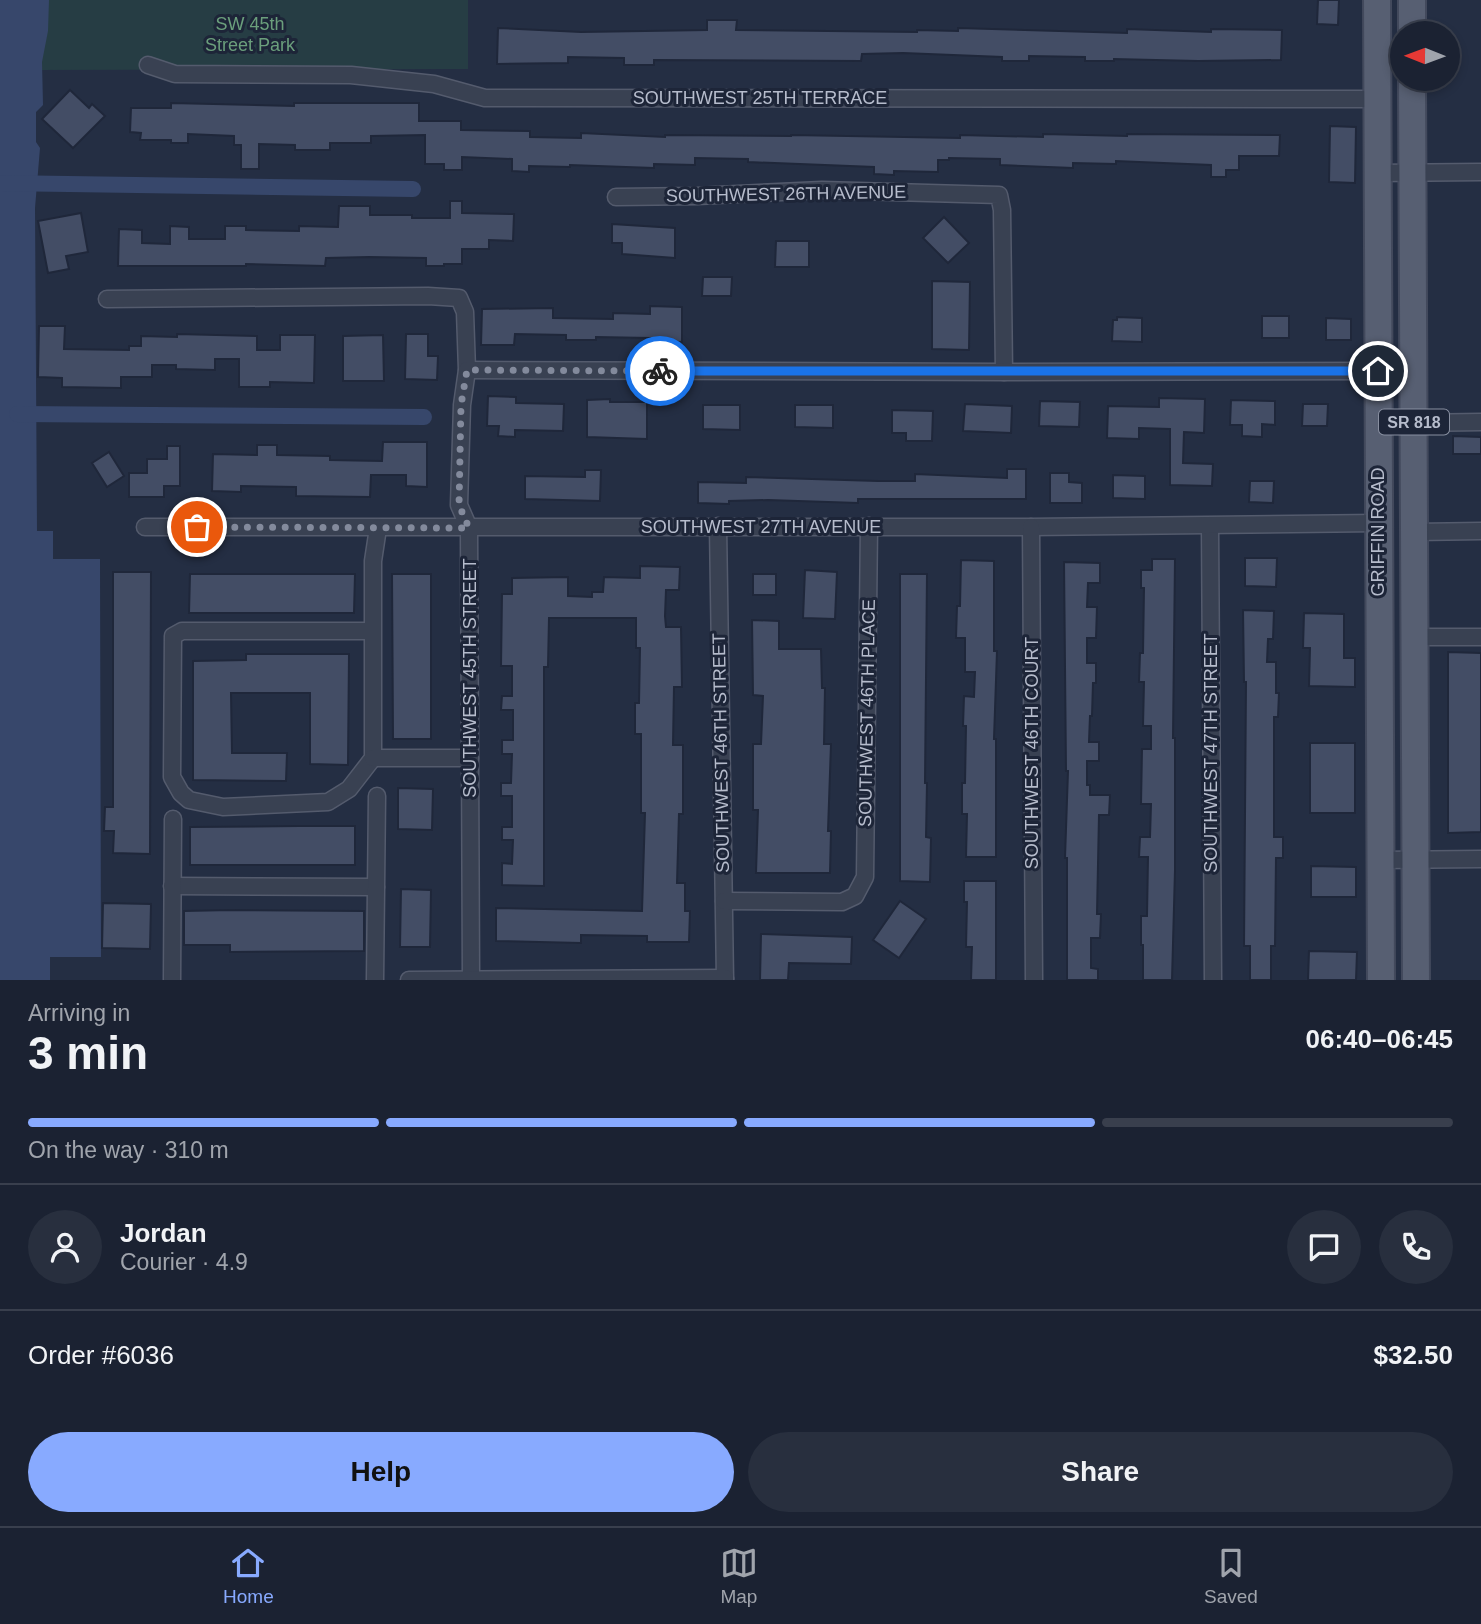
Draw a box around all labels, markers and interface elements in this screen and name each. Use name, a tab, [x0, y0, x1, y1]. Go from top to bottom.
park label: SW 45th Street Park	[205, 14, 296, 55]
north arrow	[1390, 21, 1460, 91]
map controls	[1390, 21, 1460, 91]
street label: SOUTHWEST 25TH TERRACE	[633, 88, 887, 108]
street label: SOUTHWEST 26TH AVENUE	[666, 182, 906, 206]
courier	[625, 336, 695, 406]
pin	[1348, 341, 1408, 401]
icon: bike	[641, 352, 679, 390]
icon: home	[1359, 352, 1397, 390]
road number: SR 818	[1379, 410, 1449, 434]
street label: GRIFFIN ROAD	[1368, 468, 1388, 597]
pin	[167, 497, 227, 557]
icon: bag	[178, 508, 216, 546]
street label: SOUTHWEST 27TH AVENUE	[641, 517, 881, 537]
street label: SOUTHWEST 45TH STREET	[460, 558, 480, 798]
street label: SOUTHWEST 46TH PLACE	[855, 599, 879, 827]
street label: SOUTHWEST 46TH STREET	[709, 633, 733, 873]
street label: SOUTHWEST 47TH STREET	[1201, 633, 1221, 873]
street label: SOUTHWEST 46TH COURT	[1022, 637, 1042, 869]
text: Arriving in	[28, 1000, 130, 1026]
text: 06:40–06:45	[1306, 1024, 1453, 1054]
text: 3 min	[28, 1027, 148, 1079]
text: On the way · 310 m	[28, 1137, 229, 1163]
button: person	[28, 1210, 102, 1284]
button: chat	[1287, 1210, 1361, 1284]
button: phone	[1379, 1210, 1453, 1284]
text: Jordan	[120, 1218, 207, 1248]
text: Courier · 4.9	[120, 1249, 248, 1275]
text: Order #6036	[28, 1340, 174, 1370]
text: $32.50	[1373, 1340, 1453, 1370]
button: Help	[28, 1432, 734, 1512]
button: Share	[748, 1432, 1453, 1512]
tab: Home	[223, 1544, 274, 1608]
tab: Map	[720, 1544, 758, 1608]
tab: Saved	[1204, 1544, 1258, 1608]

